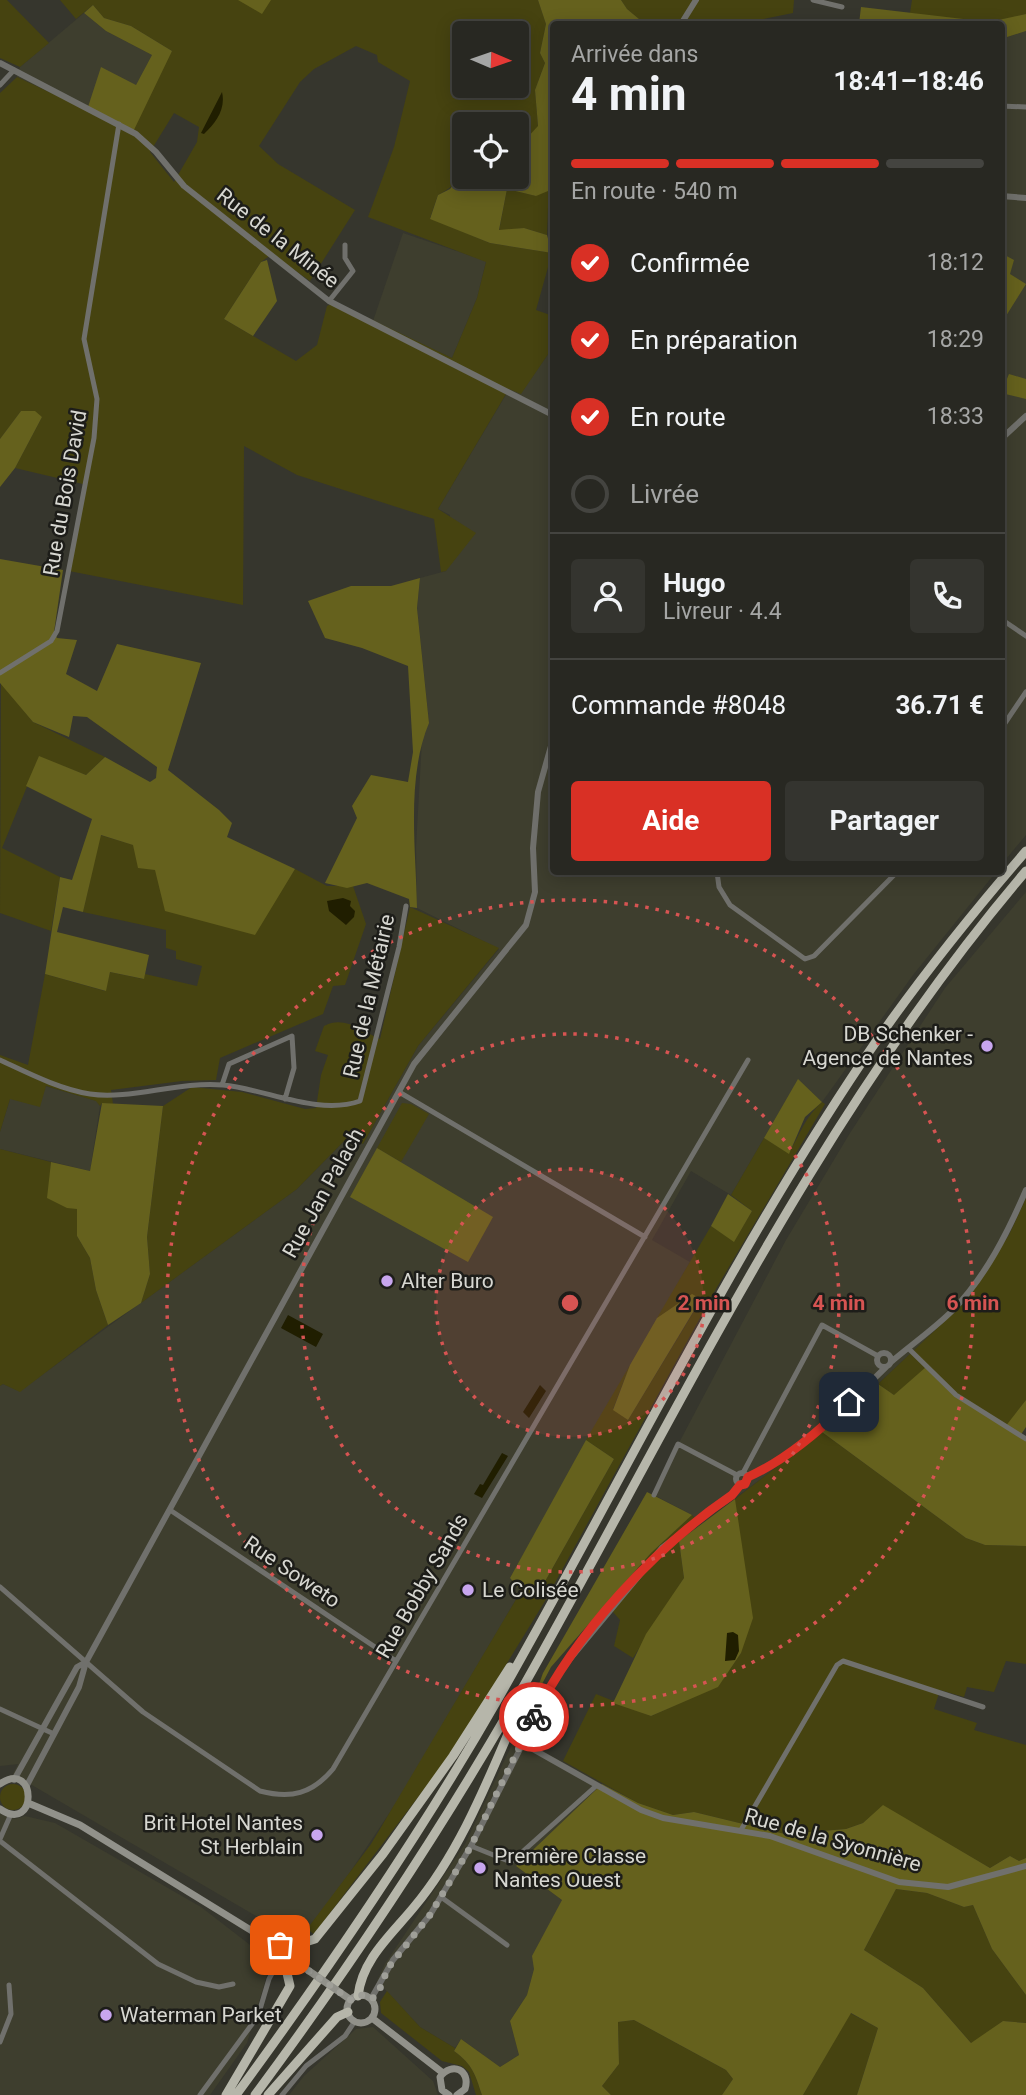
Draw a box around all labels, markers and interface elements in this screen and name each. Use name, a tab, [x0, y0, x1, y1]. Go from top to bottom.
north arrow	[452, 21, 528, 98]
map controls	[452, 21, 529, 189]
text: Arrivée dans	[571, 41, 698, 68]
text: 18:41–18:46	[834, 66, 984, 96]
text: 4 min	[571, 67, 687, 121]
button: locate	[452, 112, 529, 189]
text: En route · 540 m	[571, 178, 738, 205]
street label: Rue de la Minée	[212, 183, 344, 293]
icon: check	[571, 244, 609, 282]
text: Confirmée	[630, 248, 750, 278]
text: 18:12	[927, 249, 984, 276]
icon: check	[571, 321, 609, 359]
text: En préparation	[630, 325, 798, 355]
text: 18:29	[927, 326, 984, 353]
icon: check	[571, 398, 609, 436]
text: En route	[630, 402, 726, 432]
text: 18:33	[927, 403, 984, 430]
street label: Rue du Bois David	[39, 408, 91, 578]
text: Livrée	[630, 479, 699, 509]
button: person	[571, 559, 645, 633]
button: phone	[910, 559, 984, 633]
text: Hugo	[663, 568, 725, 598]
text: Livreur · 4.4	[663, 598, 782, 625]
text: Commande #8048	[571, 690, 786, 720]
text: 36.71 €	[895, 690, 984, 720]
button: Aide	[571, 781, 771, 861]
button: Partager	[785, 781, 984, 861]
street label: Rue de la Métairie	[339, 912, 399, 1080]
place label: DB Schenker - Agence de Nantes	[802, 1022, 973, 1070]
marker: DB Schenker - Agence de Nantes	[979, 1038, 995, 1054]
street label: Rue Jan Palach	[278, 1124, 368, 1262]
place label: Alter Buro	[401, 1269, 494, 1293]
marker: Alter Buro	[379, 1273, 395, 1289]
centre of rings	[558, 1291, 582, 1315]
text: 2 min	[678, 1291, 730, 1315]
text: 4 min	[813, 1291, 865, 1315]
text: 6 min	[947, 1291, 999, 1315]
pin	[819, 1372, 879, 1432]
icon: home	[830, 1383, 868, 1421]
street label: Rue Bobby Sands	[371, 1510, 473, 1662]
street label: Rue Soweto	[239, 1531, 345, 1613]
place label: Le Colisée	[482, 1578, 579, 1602]
marker: Le Colisée	[460, 1582, 476, 1598]
courier	[499, 1682, 569, 1752]
icon: bike	[515, 1698, 553, 1736]
street label: Rue de la Syonnière	[742, 1803, 924, 1877]
place label: Brit Hotel Nantes St Herblain	[143, 1811, 303, 1859]
marker: Brit Hotel Nantes St Herblain	[309, 1827, 325, 1843]
place label: Première Classe Nantes Ouest	[494, 1844, 646, 1892]
marker: Première Classe Nantes Ouest	[472, 1860, 488, 1876]
pin	[250, 1915, 310, 1975]
icon: bag	[261, 1926, 299, 1964]
place label: Waterman Parket	[120, 2003, 282, 2027]
marker: Waterman Parket	[98, 2007, 114, 2023]

